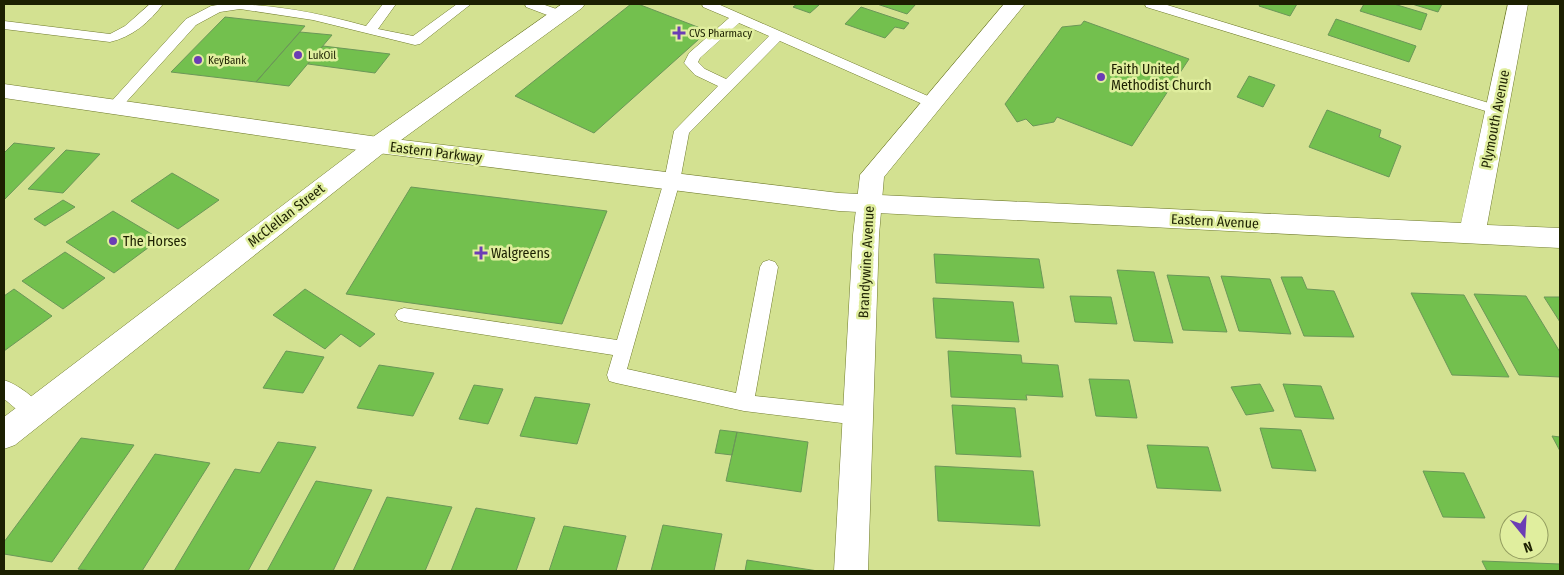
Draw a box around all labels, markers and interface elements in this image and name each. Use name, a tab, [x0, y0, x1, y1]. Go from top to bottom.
marker: CVS Pharmacy	[673, 27, 685, 39]
place label: CVS Pharmacy	[689, 27, 752, 40]
marker: LukOil	[292, 49, 304, 61]
place label: LukOil	[308, 49, 336, 62]
marker: KeyBank	[192, 54, 204, 66]
place label: KeyBank	[208, 54, 247, 67]
place label: Faith United Methodist Church	[1111, 61, 1212, 94]
street label: Plymouth Avenue	[1478, 68, 1513, 170]
marker: Faith United Methodist Church	[1095, 71, 1107, 83]
street label: Eastern Parkway	[389, 138, 484, 167]
street label: McClellan Street	[245, 180, 328, 251]
street label: Brandywine Avenue	[855, 205, 878, 319]
street label: Eastern Avenue	[1171, 211, 1259, 232]
place label: The Horses	[123, 233, 186, 250]
marker: The Horses	[107, 235, 119, 247]
place label: Walgreens	[491, 245, 550, 262]
marker: Walgreens	[475, 247, 487, 259]
north arrow	[1499, 510, 1549, 560]
text: N	[1521, 538, 1534, 556]

